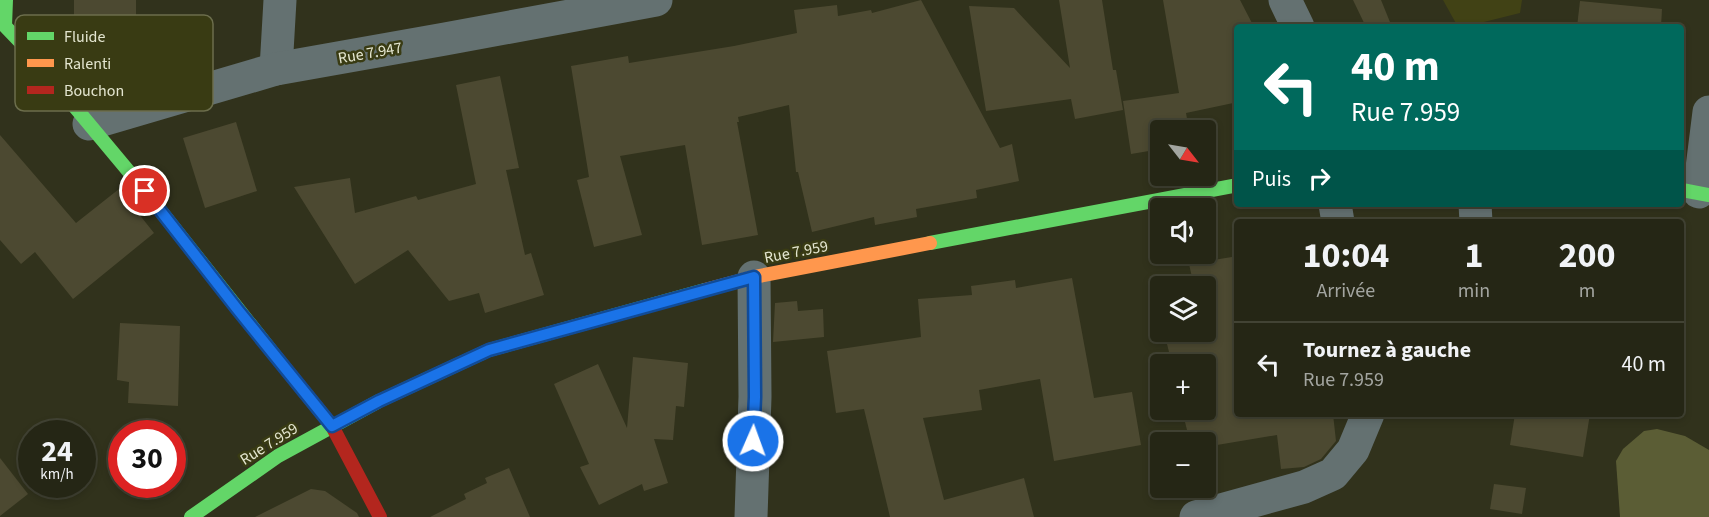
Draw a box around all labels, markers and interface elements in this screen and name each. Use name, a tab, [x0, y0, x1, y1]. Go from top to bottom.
legend	[15, 15, 213, 111]
text: Fluide	[64, 26, 106, 48]
street label: Rue 7.947	[336, 37, 404, 69]
text: 40 m	[1351, 37, 1440, 97]
icon: left	[1252, 48, 1330, 126]
text: Ralenti	[64, 53, 111, 75]
text: Bouchon	[64, 80, 124, 102]
text: Rue 7.959	[1351, 93, 1460, 132]
north arrow	[1150, 120, 1216, 186]
map controls	[1150, 120, 1216, 498]
icon: right	[1303, 162, 1336, 195]
text: Puis	[1252, 163, 1291, 195]
pin	[119, 165, 170, 216]
icon: arrive	[128, 174, 161, 207]
button: sound	[1150, 198, 1216, 264]
text: 10:04	[1302, 230, 1389, 281]
text: 1	[1464, 230, 1483, 281]
text: 200	[1559, 230, 1616, 281]
street label: Rue 7.959	[762, 235, 830, 269]
button: layers	[1150, 276, 1216, 342]
text: Arrivée	[1316, 277, 1375, 305]
text: min	[1458, 277, 1490, 305]
text: m	[1579, 277, 1595, 305]
text: Tournez à gauche	[1303, 334, 1471, 366]
icon: left	[1252, 348, 1285, 381]
text: 40 m	[1621, 348, 1666, 380]
button: +	[1150, 354, 1216, 420]
text: Rue 7.959	[1303, 366, 1384, 394]
position arrow	[721, 409, 785, 473]
street label: Rue 7.959	[236, 417, 302, 470]
speed limit sign: 30	[108, 420, 186, 498]
text: 24	[41, 430, 73, 473]
button: −	[1150, 432, 1216, 498]
text: km/h	[40, 464, 74, 485]

